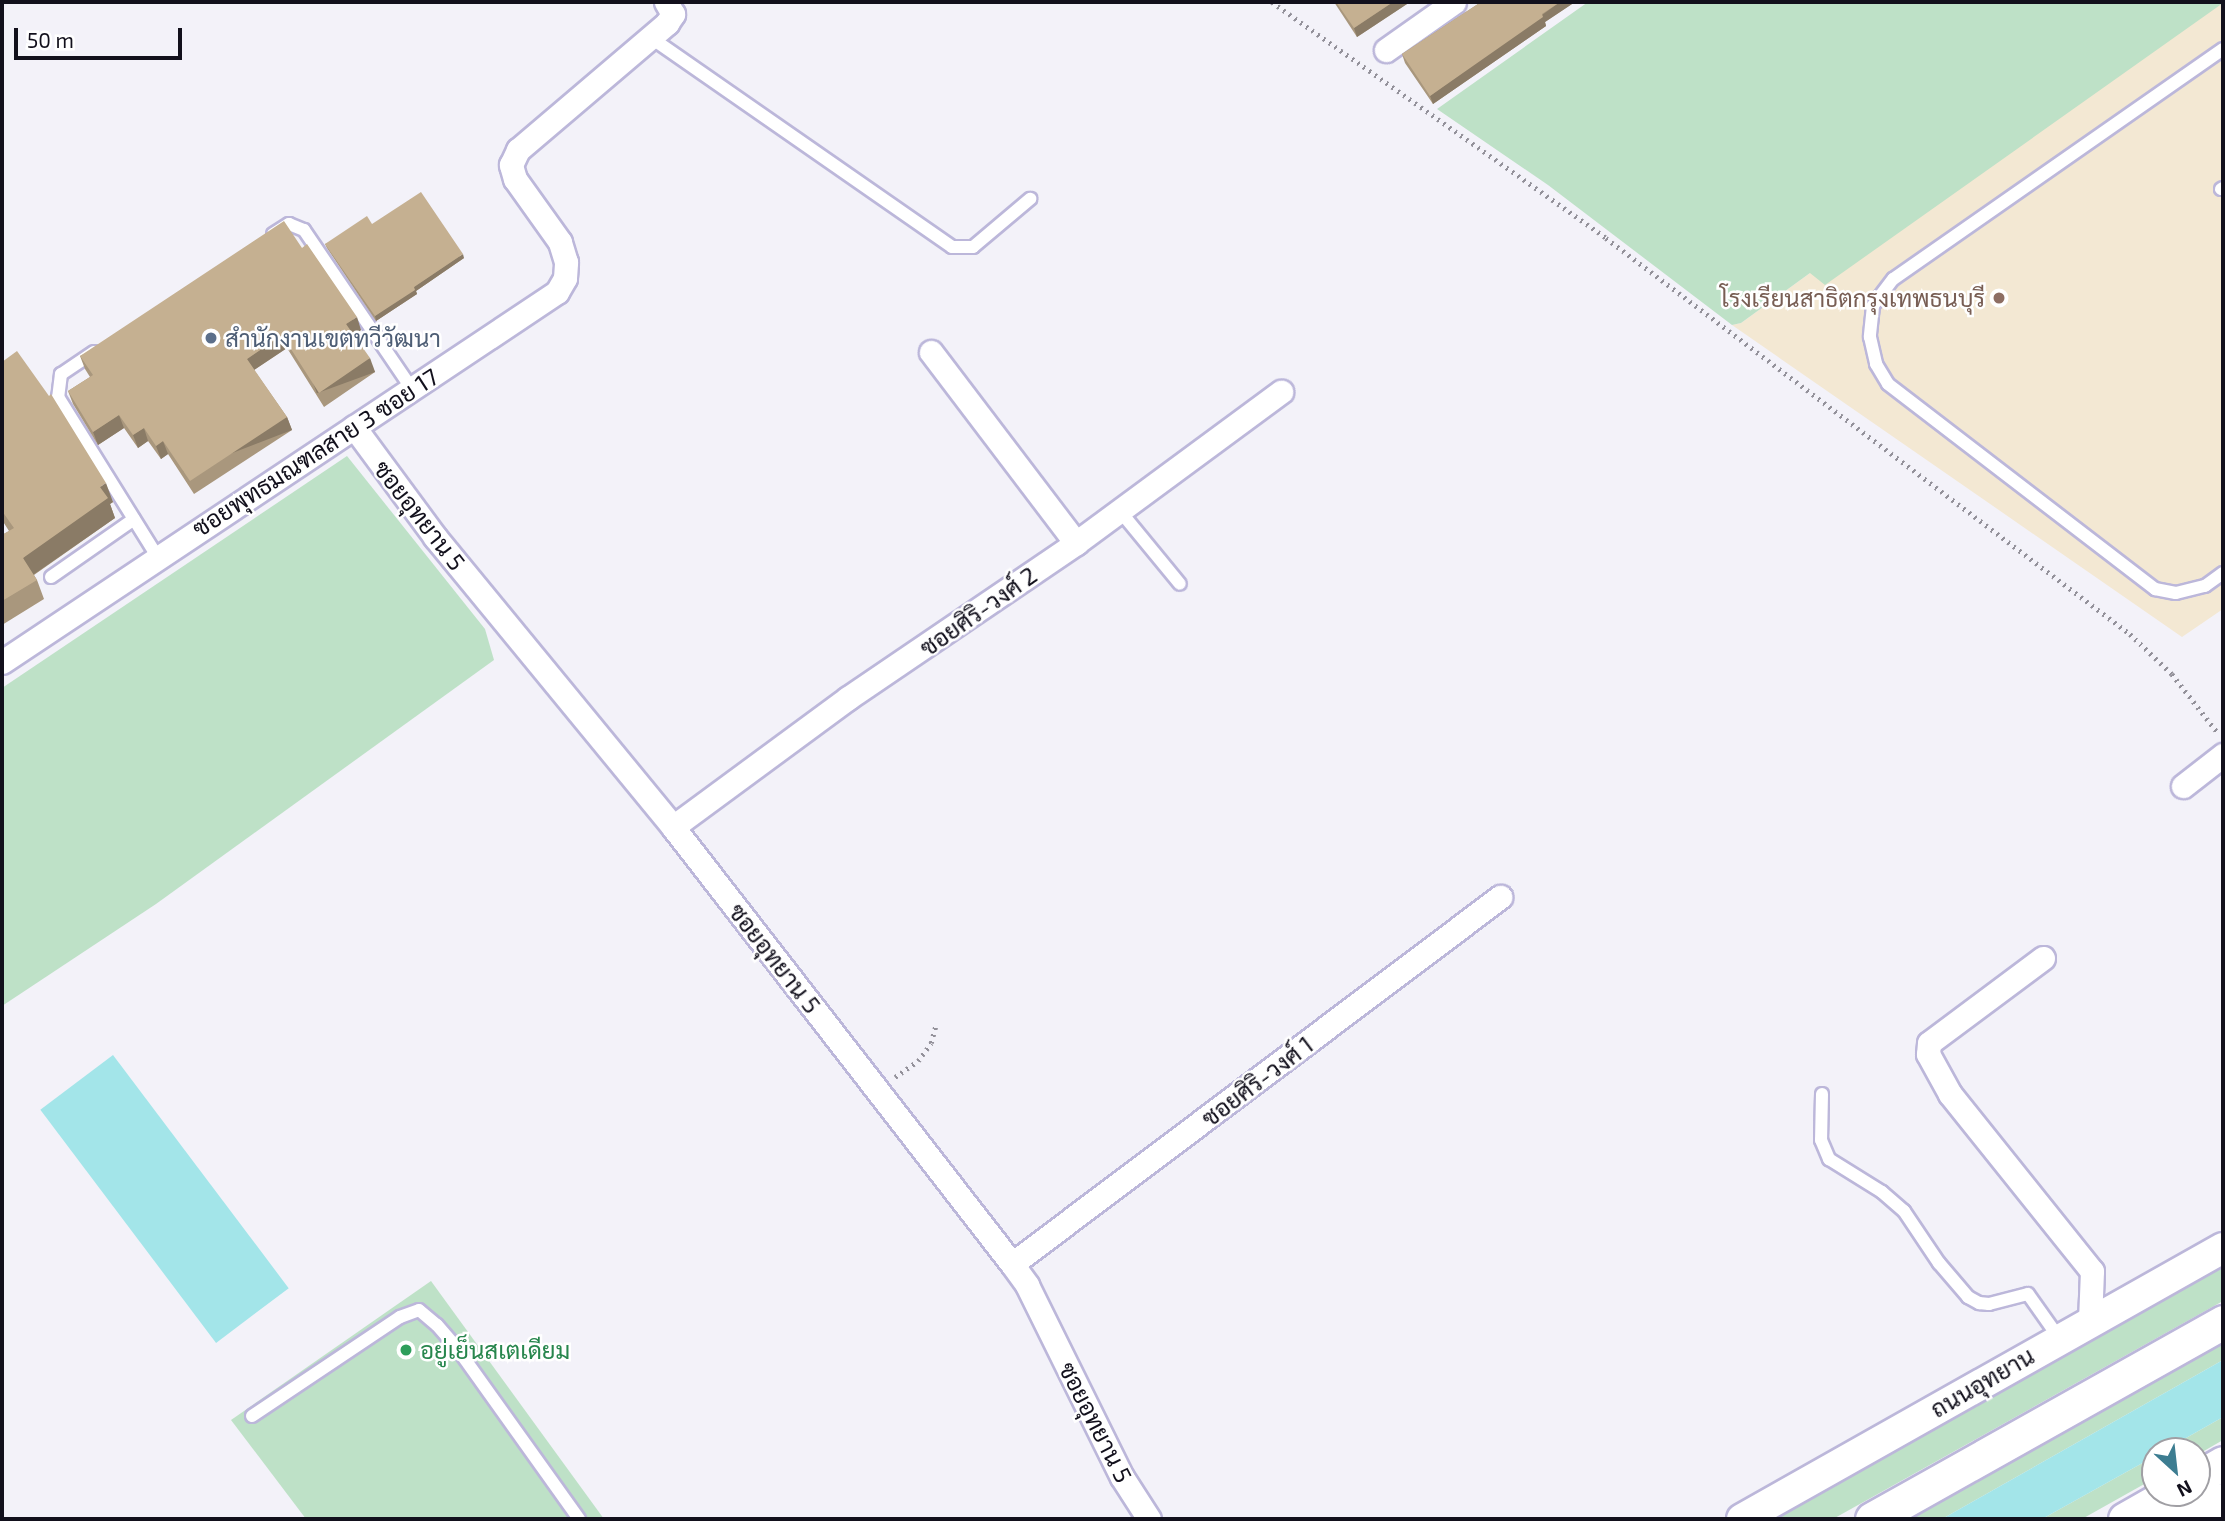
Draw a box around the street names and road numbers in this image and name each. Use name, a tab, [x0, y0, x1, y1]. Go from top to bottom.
street label: ซอยพุทธมณฑลสาย 3 ซอย 17	[187, 362, 443, 542]
street label: ซอยอุทยาน 5	[368, 454, 472, 576]
street label: ซอยศิริ-วงศ์ 2	[914, 560, 1042, 662]
street label: ซอยอุทยาน 5	[723, 897, 827, 1019]
street label: ซอยศิริ-วงศ์ 1	[1196, 1030, 1318, 1132]
street label: ถนนอุทยาน	[1925, 1341, 2039, 1423]
street label: ซอยอุทยาน 5	[1053, 1357, 1139, 1487]

